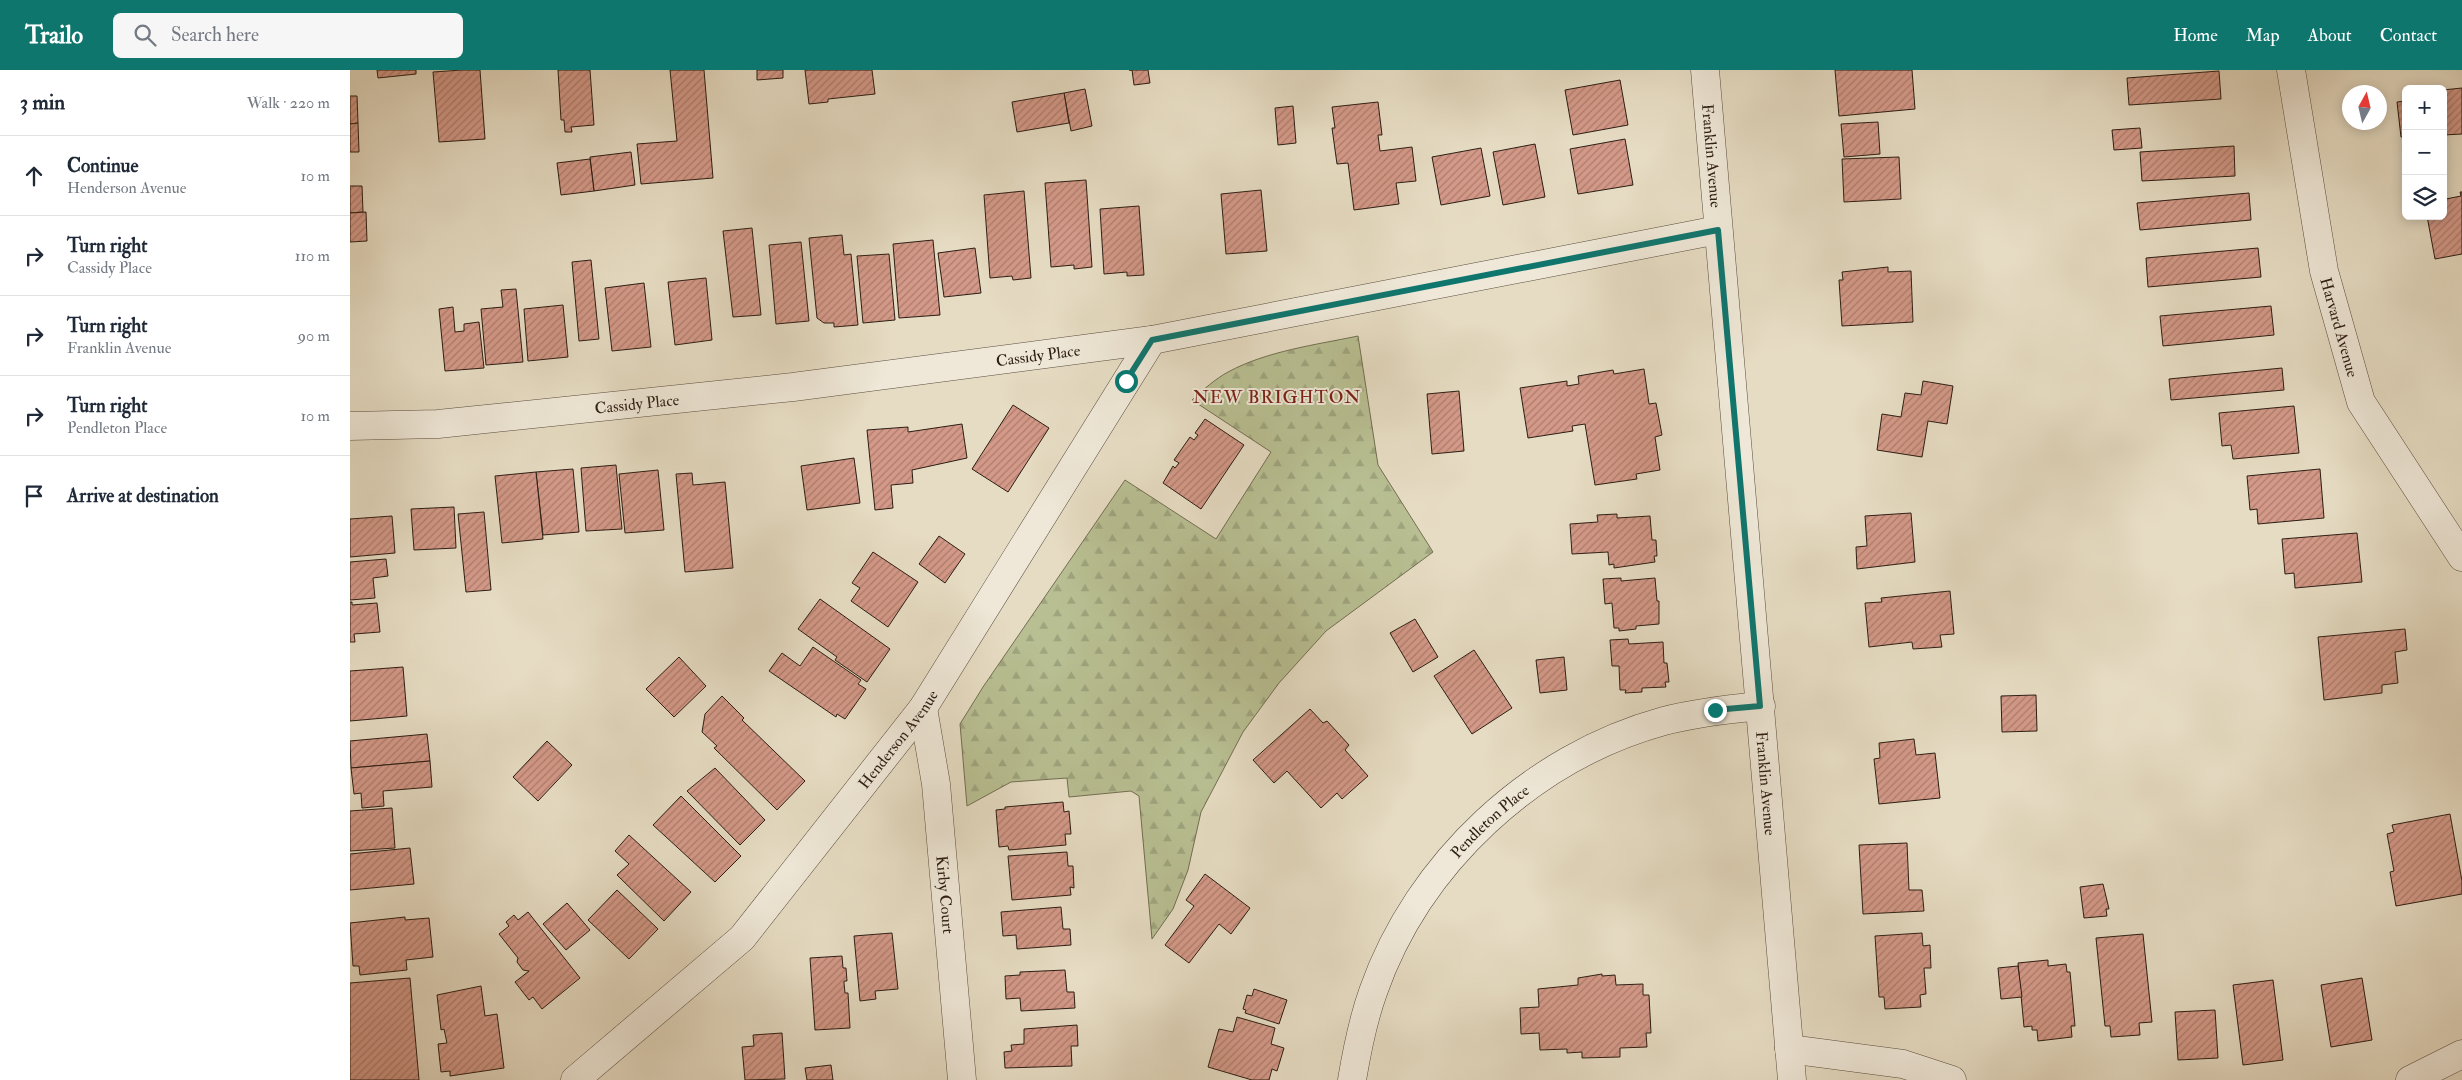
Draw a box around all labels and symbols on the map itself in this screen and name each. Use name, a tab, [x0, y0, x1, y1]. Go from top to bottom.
north arrow	[2342, 85, 2387, 130]
street label: Franklin Avenue	[1697, 103, 1726, 209]
street label: Harvard Avenue	[2315, 275, 2363, 380]
street label: Cassidy Place	[995, 340, 1082, 371]
route start	[1115, 370, 1138, 393]
district label: NEW BRIGHTON	[1193, 386, 1361, 409]
street label: Cassidy Place	[594, 390, 681, 419]
street label: Henderson Avenue	[854, 686, 943, 793]
route end	[1704, 699, 1727, 722]
street label: Franklin Avenue	[1751, 731, 1780, 837]
street label: Pendleton Place	[1446, 780, 1534, 863]
street label: Kirby Court	[931, 855, 958, 935]

